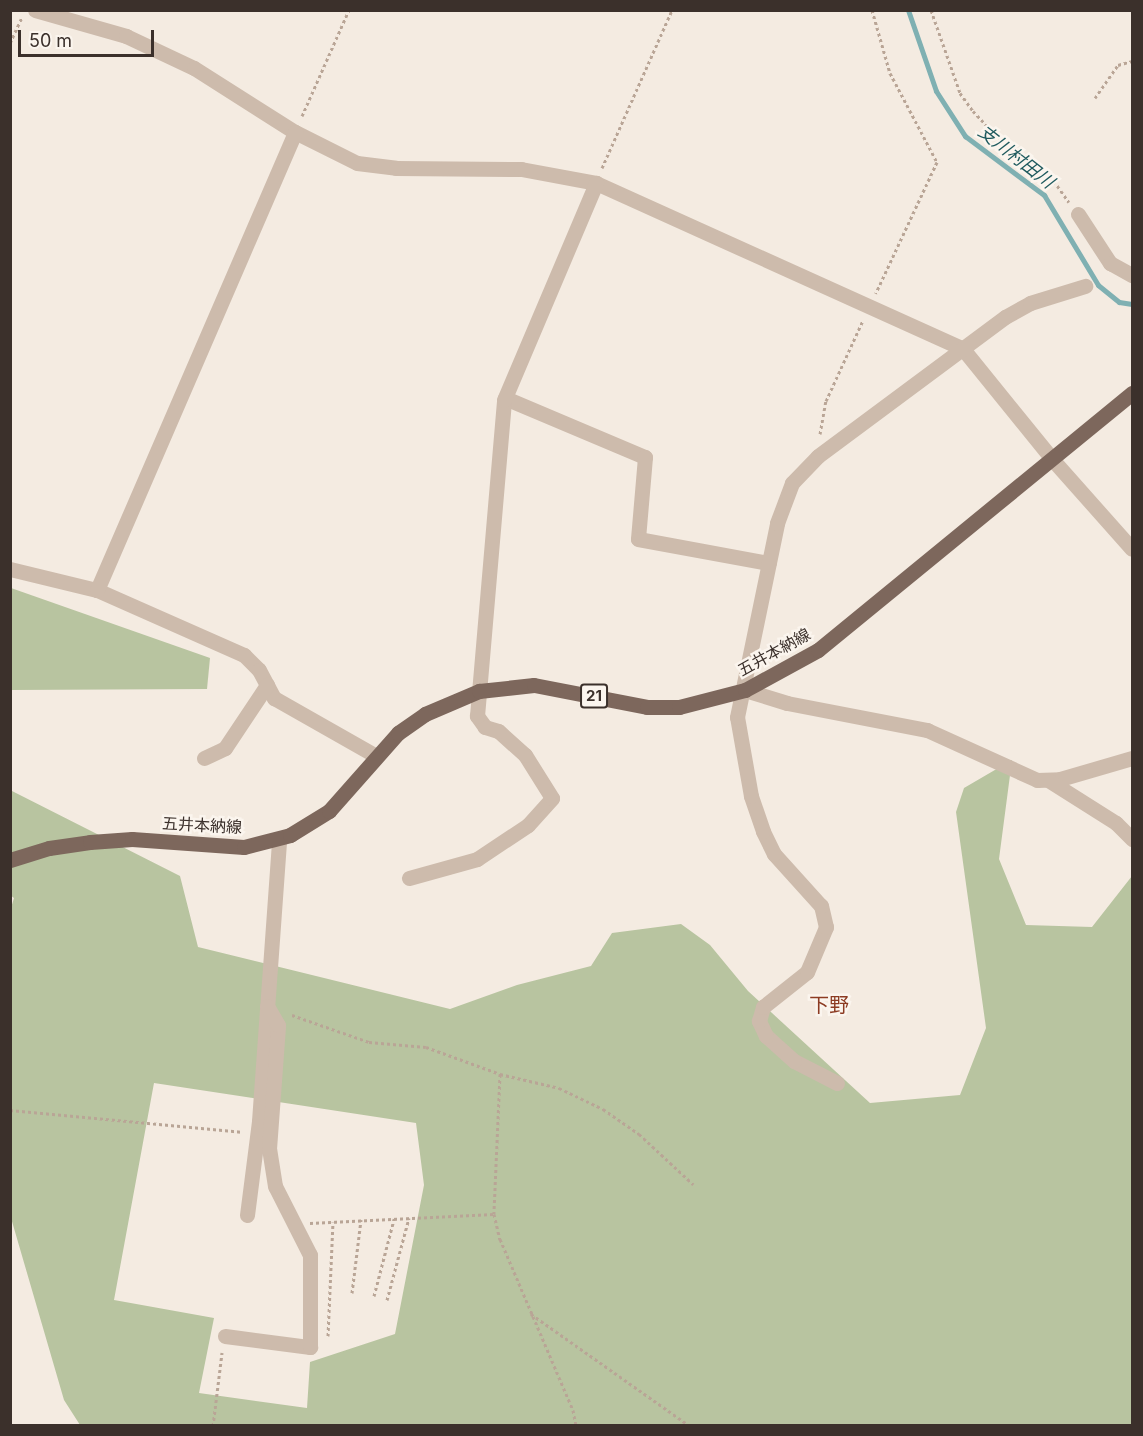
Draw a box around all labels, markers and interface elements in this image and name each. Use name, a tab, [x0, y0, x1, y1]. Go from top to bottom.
scale bar	[21, 18, 158, 56]
text: 50 m	[29, 30, 72, 51]
water label: 支川村田川	[974, 121, 1058, 193]
street label: 五井本納線	[734, 624, 814, 680]
road number: 21	[579, 684, 609, 708]
street label: 五井本納線	[162, 813, 242, 837]
district label: 下野	[809, 993, 849, 1017]

